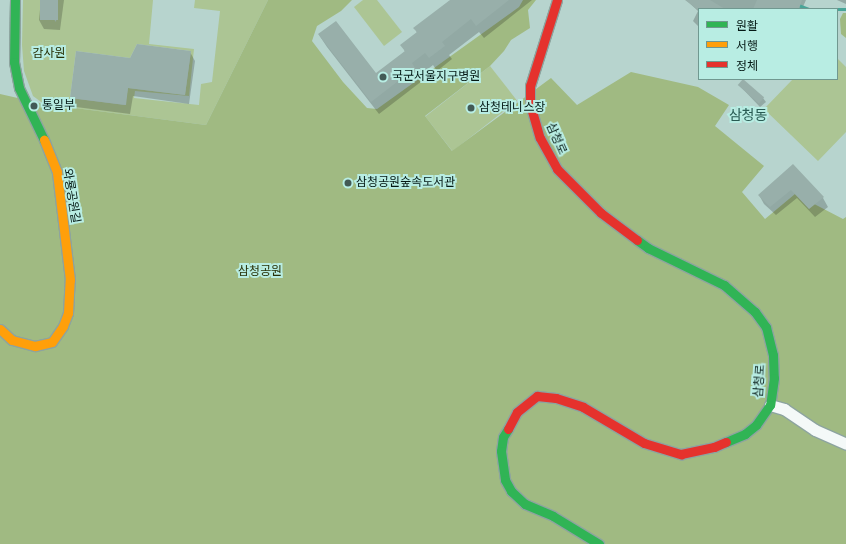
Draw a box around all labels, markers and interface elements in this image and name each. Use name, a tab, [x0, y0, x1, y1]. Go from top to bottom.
legend	[698, 8, 838, 80]
text: 원활	[736, 19, 758, 33]
text: 서행	[736, 39, 758, 53]
park label: 감사원	[32, 47, 66, 61]
text: 정체	[736, 59, 758, 73]
place label: 국군서울지구병원	[392, 70, 480, 84]
marker: 국군서울지구병원	[377, 71, 389, 83]
place label: 통일부	[42, 99, 75, 113]
marker: 통일부	[29, 101, 39, 111]
place label: 삼청테니스장	[479, 101, 545, 115]
marker: 삼청테니스장	[466, 103, 476, 113]
district label: 삼청동	[729, 108, 767, 124]
street label: 삼청로	[543, 121, 569, 157]
street label: 와룡공원길	[60, 168, 82, 224]
place label: 삼청공원숲속도서관	[356, 176, 455, 190]
marker: 삼청공원숲속도서관	[343, 178, 353, 188]
park label: 삼청공원	[238, 265, 282, 279]
street label: 삼청로	[752, 364, 768, 398]

